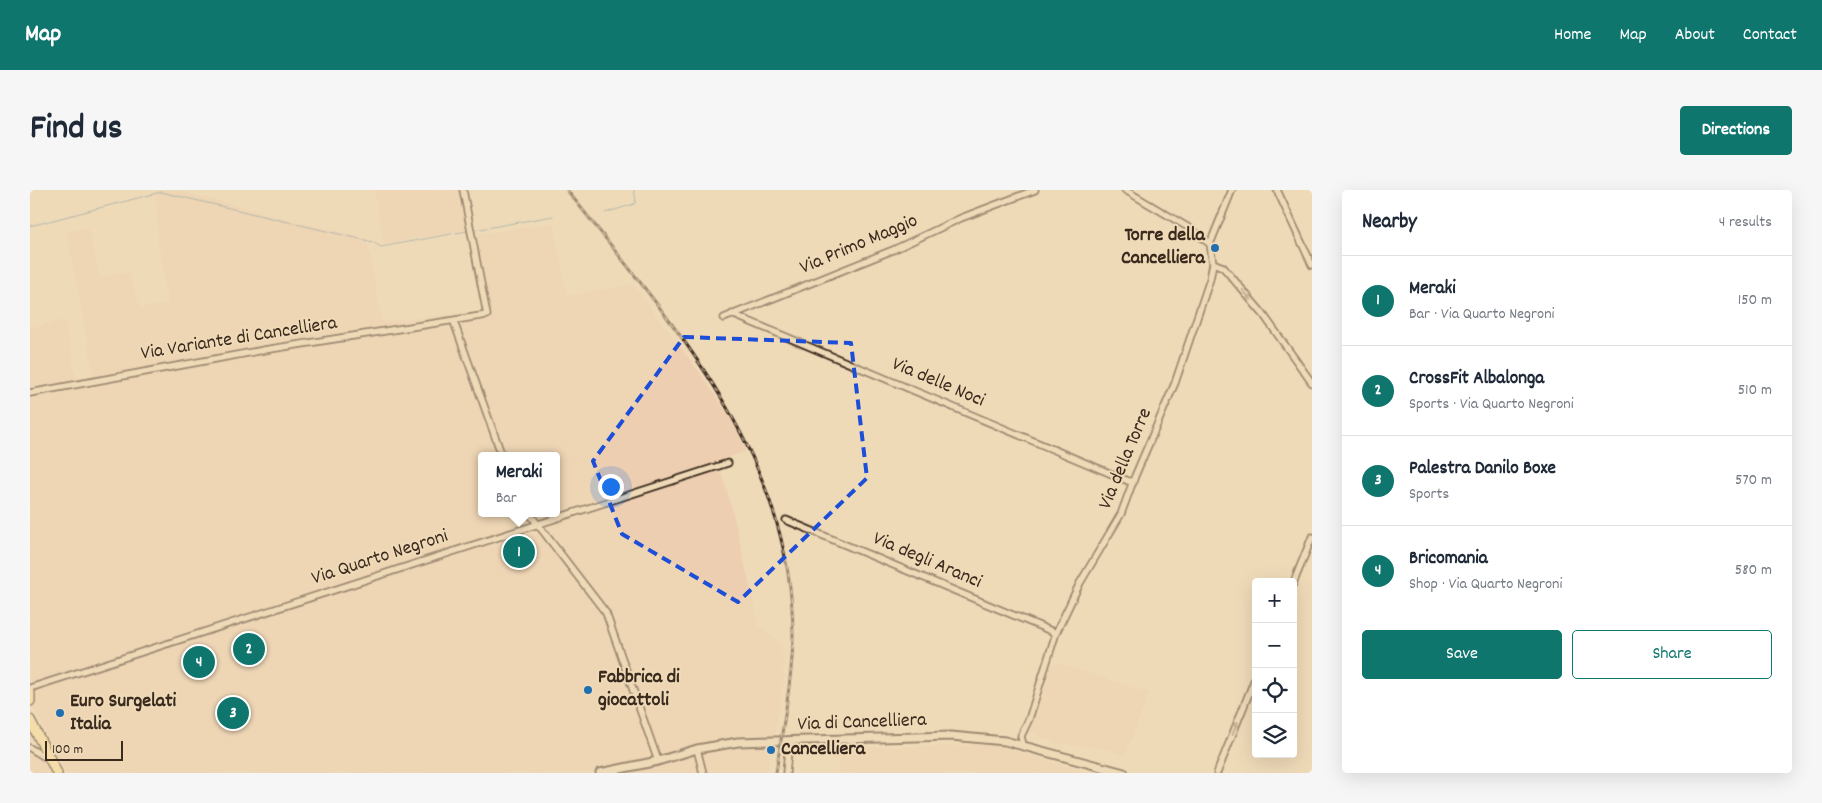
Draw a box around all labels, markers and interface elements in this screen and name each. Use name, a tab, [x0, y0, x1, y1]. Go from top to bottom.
text: Map	[25, 18, 61, 52]
text: Home	[1554, 23, 1591, 48]
text: Map	[1619, 23, 1647, 48]
text: About	[1675, 23, 1715, 48]
text: Contact	[1743, 23, 1797, 48]
text: Find us	[30, 105, 122, 155]
button: Directions	[1680, 106, 1792, 155]
street label: Via Primo Maggio	[796, 207, 922, 282]
text: Nearby	[1362, 208, 1417, 238]
text: 4 results	[1719, 211, 1772, 234]
place label: Torre della Cancelliera	[1121, 222, 1206, 273]
marker: Torre della Cancelliera	[1209, 242, 1221, 254]
text: Meraki	[1409, 276, 1456, 303]
one-way arrow	[1242, 289, 1253, 302]
text: 1	[1376, 289, 1380, 312]
text: 150 m	[1738, 289, 1772, 312]
text: Bar · Via Quarto Negroni	[1409, 303, 1555, 326]
street label: Via Variante di Cancelliera	[139, 310, 340, 368]
street label: Via delle Noci	[887, 351, 989, 415]
text: CrossFit Albalonga	[1409, 366, 1544, 393]
text: 2	[1375, 379, 1382, 402]
text: 510 m	[1738, 379, 1772, 402]
text: Sports · Via Quarto Negroni	[1409, 393, 1574, 416]
street label: Via della Torre	[1092, 404, 1160, 514]
popup	[478, 452, 560, 517]
text: Palestra Danilo Boxe	[1409, 456, 1556, 483]
text: Meraki	[496, 460, 542, 487]
text: 3	[1374, 469, 1382, 492]
text: 570 m	[1735, 469, 1772, 492]
your location	[598, 474, 624, 500]
text: Sports	[1409, 483, 1449, 506]
text: Bar	[496, 487, 517, 510]
street label: Via Quarto Negroni	[308, 523, 452, 593]
street label: Via degli Aranci	[868, 525, 986, 597]
pin: 1	[503, 533, 535, 571]
text: Bricomania	[1409, 546, 1488, 573]
text: 4	[1375, 559, 1381, 582]
text: 580 m	[1735, 559, 1772, 582]
text: Shop · Via Quarto Negroni	[1409, 573, 1562, 596]
map controls	[1252, 578, 1297, 758]
button: +	[1252, 578, 1297, 623]
button: −	[1252, 623, 1297, 668]
pin: 2	[233, 630, 265, 668]
button: Save	[1362, 630, 1562, 679]
button: Share	[1572, 630, 1772, 679]
pin: 4	[183, 643, 215, 681]
place label: Fabbrica di giocattoli	[598, 664, 680, 715]
button: locate	[1252, 668, 1297, 713]
marker: Fabbrica di giocattoli	[582, 684, 594, 696]
place label: Euro Surgelati Italia	[70, 688, 177, 739]
pin: 3	[217, 694, 249, 732]
marker: Euro Surgelati Italia	[54, 707, 66, 719]
street label: Via di Cancelliera	[797, 707, 928, 739]
button: layers	[1252, 713, 1297, 758]
one-way arrow	[1231, 720, 1239, 735]
place label: Cancelliera	[781, 736, 866, 764]
scale bar	[45, 738, 122, 761]
text: 100 m	[52, 740, 83, 760]
marker: Cancelliera	[765, 744, 777, 756]

